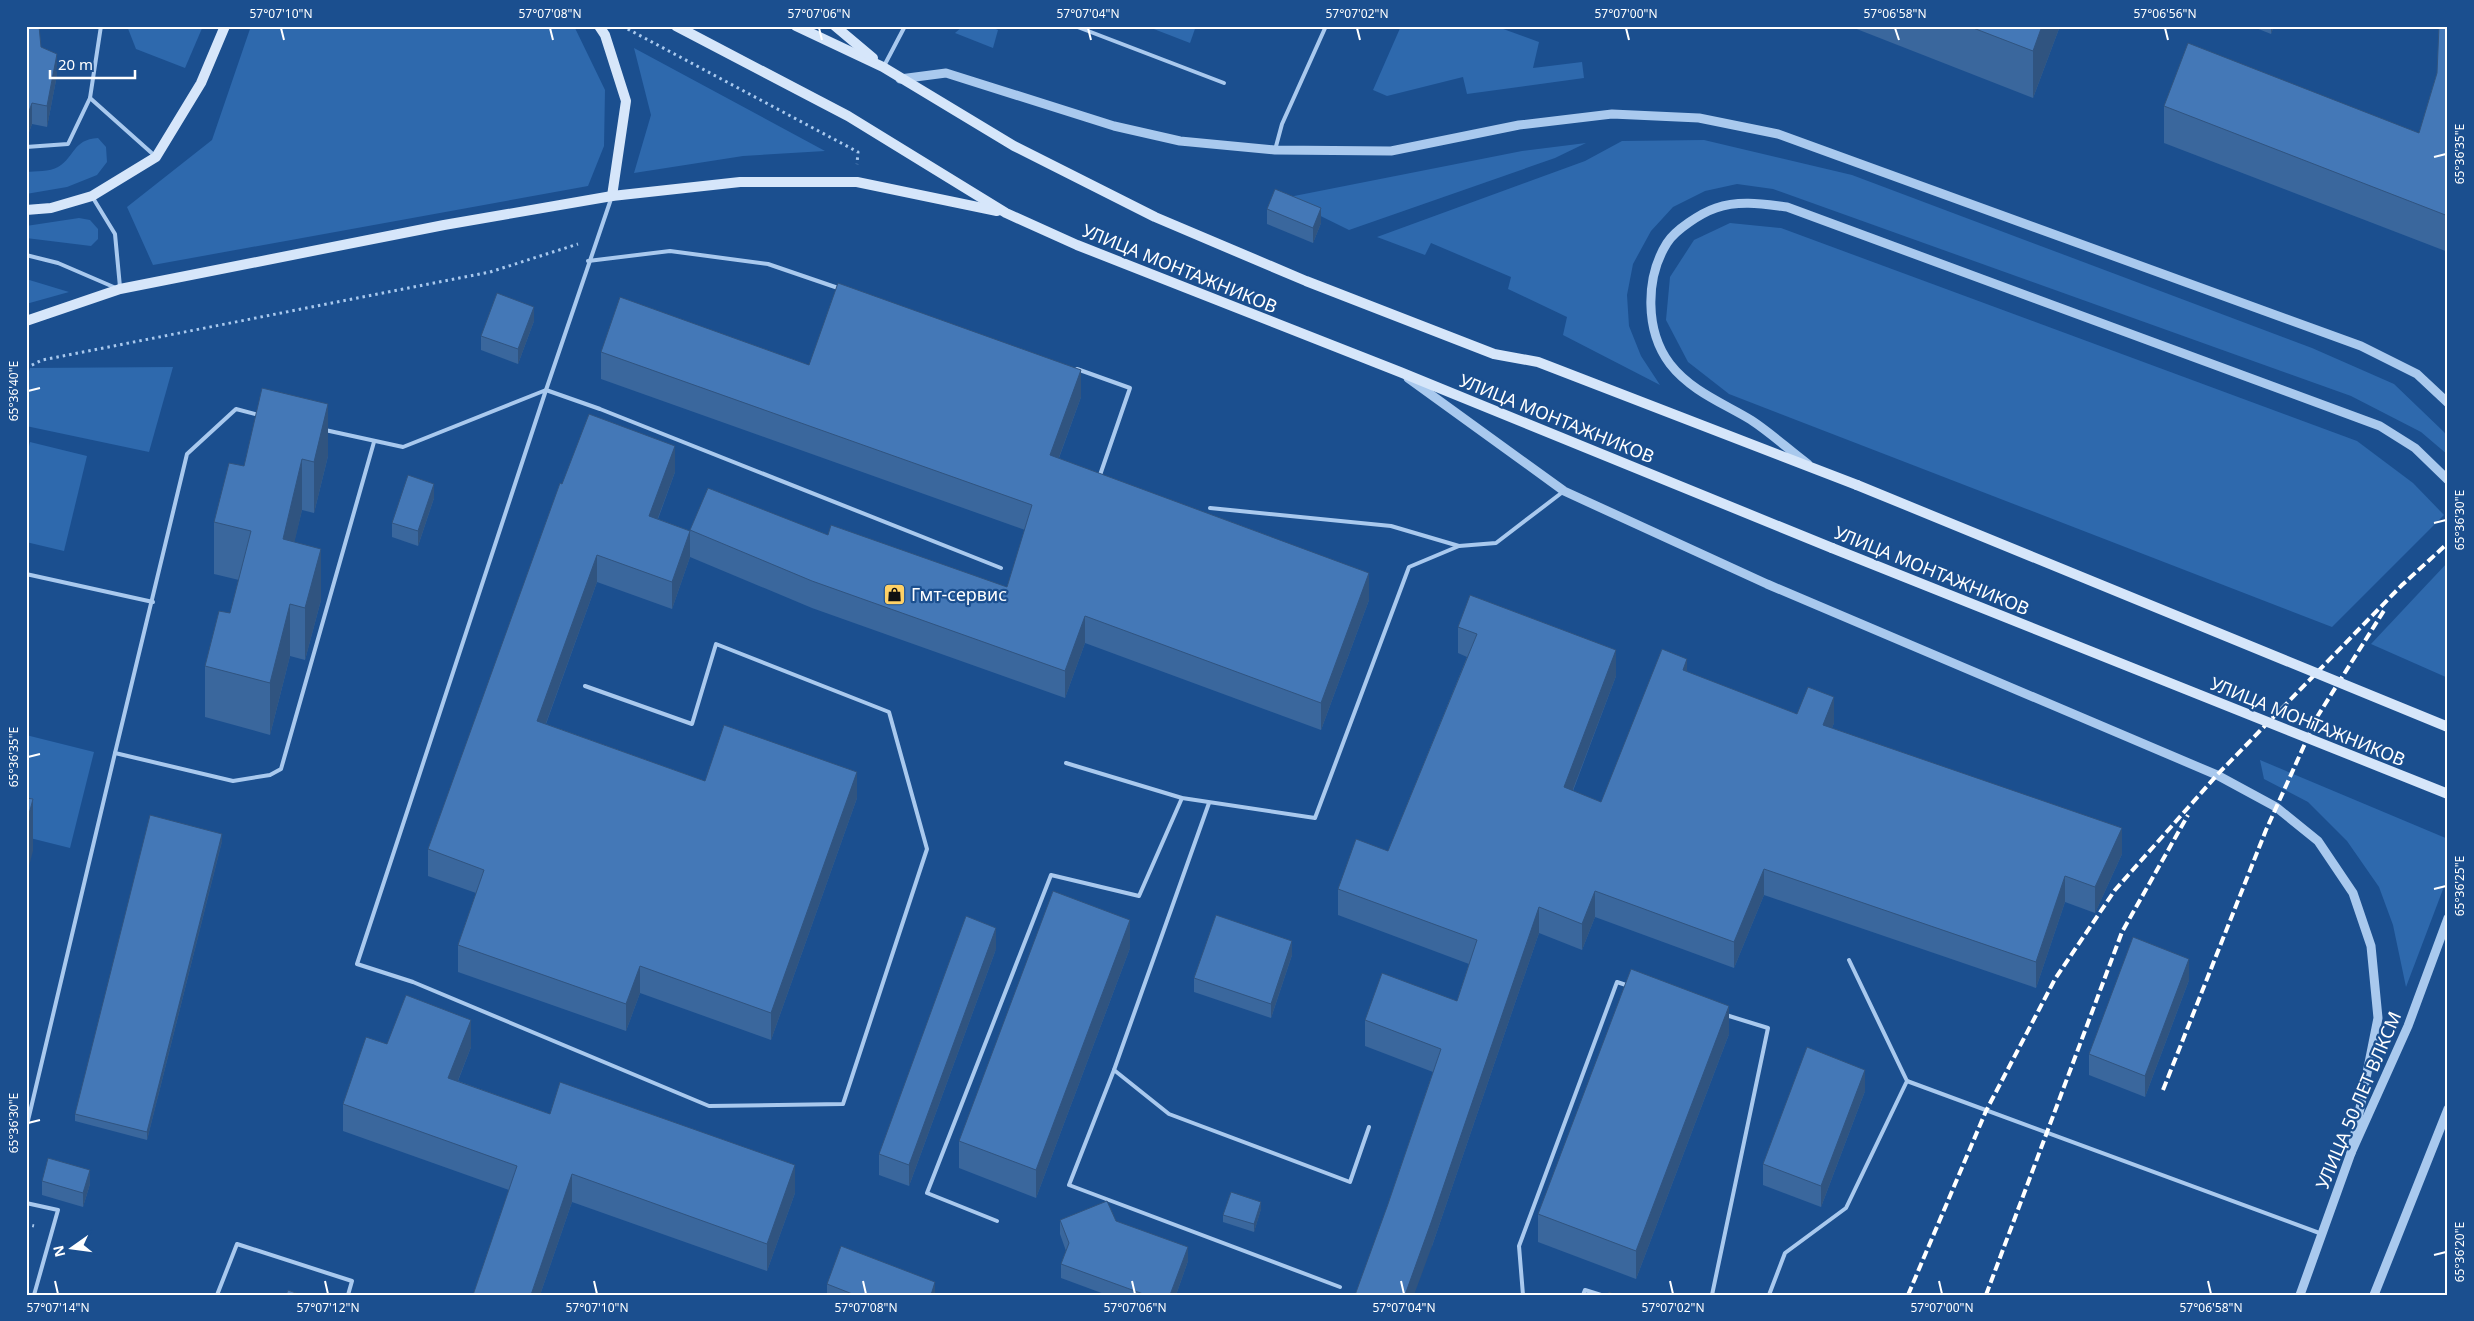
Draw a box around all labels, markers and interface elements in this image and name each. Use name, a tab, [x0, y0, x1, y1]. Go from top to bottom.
text: 57°07'10"N	[249, 5, 313, 22]
text: 57°07'08"N	[518, 5, 582, 22]
text: 57°07'06"N	[787, 5, 851, 22]
text: 57°07'04"N	[1056, 5, 1120, 22]
text: 57°07'02"N	[1325, 5, 1389, 22]
text: 57°07'00"N	[1594, 5, 1658, 22]
text: 57°06'58"N	[1863, 5, 1927, 22]
text: 57°06'56"N	[2133, 5, 2197, 22]
scale bar	[50, 48, 135, 80]
text: 20 m	[58, 54, 93, 74]
text: 65°36'35"E	[2451, 124, 2468, 184]
street label: УЛИЦА МОНТАЖНИКОВ	[1079, 218, 1281, 318]
text: 65°36'40"E	[5, 361, 22, 421]
street label: УЛИЦА МОНТАЖНИКОВ	[1456, 368, 1658, 468]
text: 65°36'30"E	[2451, 490, 2468, 550]
street label: УЛИЦА МОНТАЖНИКОВ	[1831, 520, 2033, 620]
shop icon: Гмт-сервис	[883, 582, 907, 606]
place label: Гмт-сервис	[911, 582, 1007, 606]
street label: УЛИЦА МОНТАЖНИКОВ	[2207, 671, 2409, 771]
text: 65°36'35"E	[5, 727, 22, 787]
text: 65°36'25"E	[2451, 856, 2468, 916]
street label: УЛИЦА 50 ЛЕТ ВЛКСМ	[2310, 1008, 2406, 1192]
text: 65°36'30"E	[5, 1093, 22, 1153]
text: 65°36'20"E	[2451, 1222, 2468, 1282]
north arrow	[48, 1224, 98, 1274]
text: N	[48, 1243, 69, 1259]
text: 57°07'14"N	[26, 1299, 90, 1316]
text: 57°07'12"N	[296, 1299, 360, 1316]
text: 57°07'10"N	[565, 1299, 629, 1316]
text: 57°07'08"N	[834, 1299, 898, 1316]
text: 57°07'06"N	[1103, 1299, 1167, 1316]
text: 57°07'04"N	[1372, 1299, 1436, 1316]
text: 57°07'02"N	[1641, 1299, 1705, 1316]
text: 57°07'00"N	[1910, 1299, 1974, 1316]
text: 57°06'58"N	[2179, 1299, 2243, 1316]

